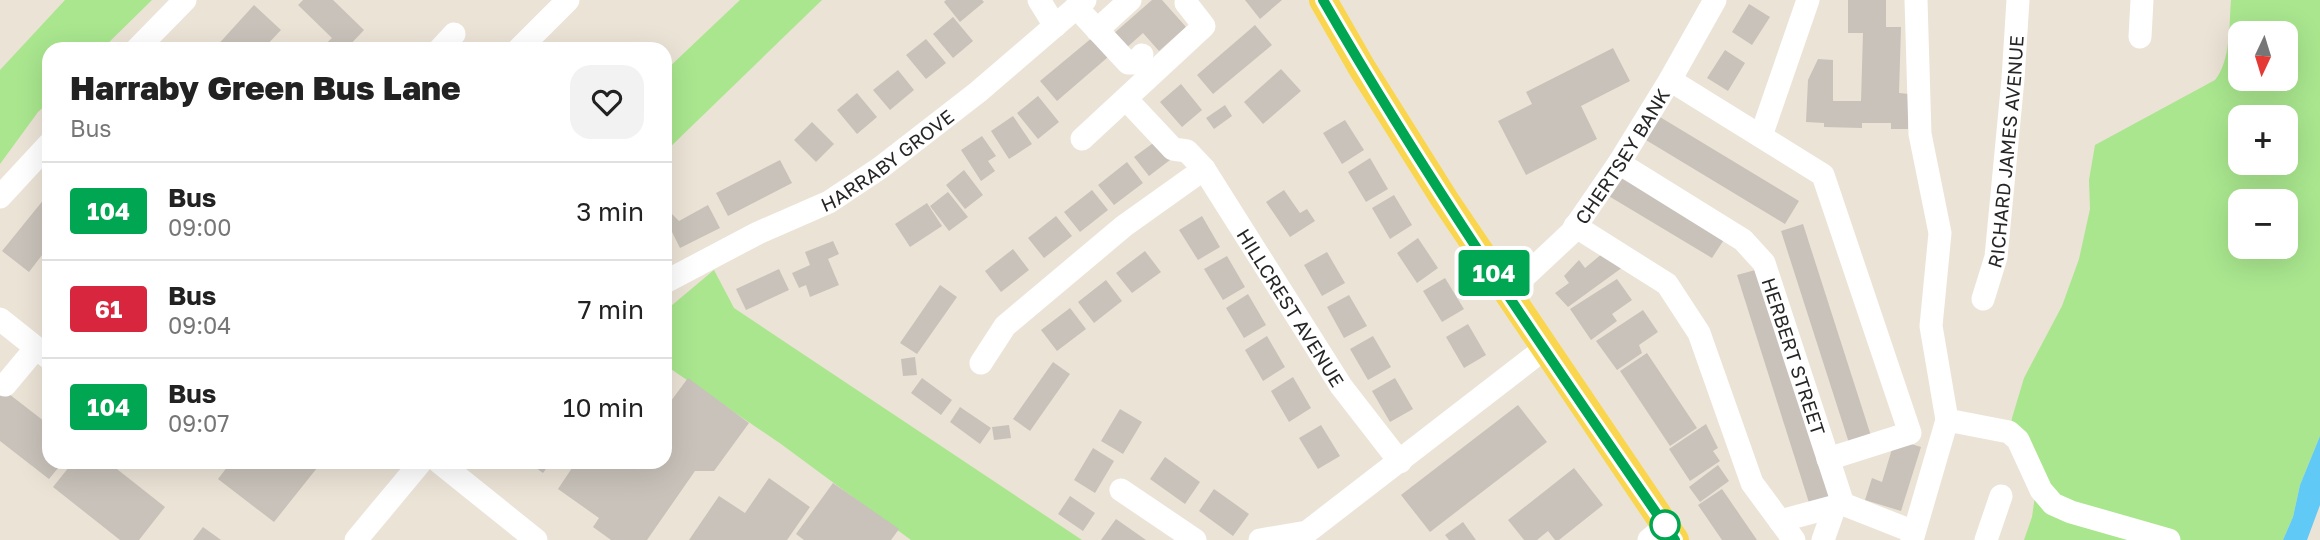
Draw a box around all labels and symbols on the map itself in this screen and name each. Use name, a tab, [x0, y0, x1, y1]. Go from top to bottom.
north arrow	[2228, 21, 2298, 91]
street label: RICHARD JAMES AVENUE	[1982, 35, 2027, 270]
street label: CHERTSEY BANK	[1569, 84, 1674, 228]
street label: HARRABY GROVE	[817, 104, 958, 216]
street label: HILLCREST AVENUE	[1233, 224, 1350, 391]
line badge: 104	[1454, 250, 1534, 296]
street label: HERBERT STREET	[1758, 274, 1831, 438]
unlabelled marker	[1650, 510, 1680, 540]

